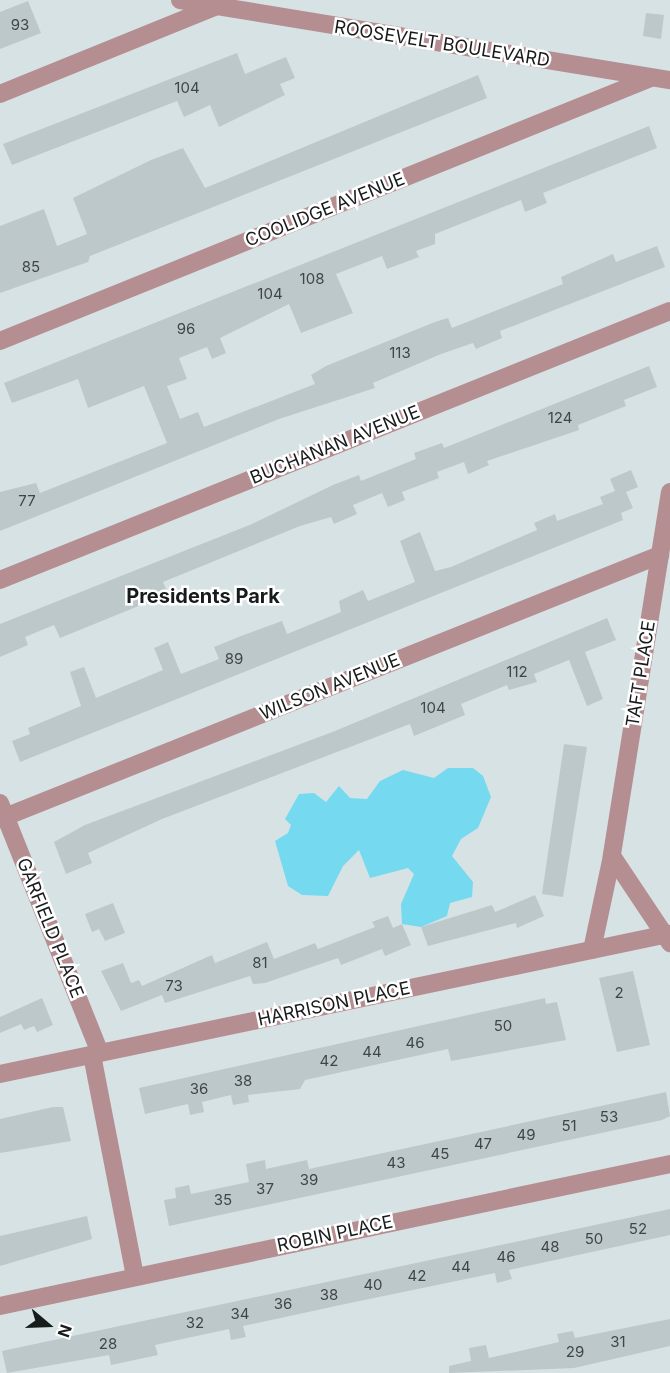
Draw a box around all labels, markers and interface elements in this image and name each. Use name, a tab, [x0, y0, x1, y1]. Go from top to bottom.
house number: 93	[11, 16, 29, 34]
street label: ROOSEVELT BOULEVARD	[333, 16, 551, 72]
house number: 104	[174, 79, 200, 97]
street label: COOLIDGE AVENUE	[242, 168, 408, 252]
house number: 85	[22, 258, 40, 276]
house number: 108	[300, 270, 324, 288]
house number: 104	[257, 285, 283, 303]
house number: 96	[177, 320, 195, 338]
house number: 113	[389, 344, 411, 362]
street label: BUCHANAN AVENUE	[247, 401, 423, 489]
house number: 124	[548, 409, 572, 427]
house number: 77	[18, 492, 36, 510]
district label: Presidents Park	[126, 584, 280, 608]
street label: TAFT PLACE	[622, 619, 660, 729]
street label: WILSON AVENUE	[257, 649, 403, 725]
house number: 89	[225, 650, 243, 668]
house number: 112	[506, 663, 528, 681]
house number: 104	[420, 699, 446, 717]
street label: GARFIELD PLACE	[12, 855, 88, 1001]
house number: 81	[252, 954, 268, 972]
house number: 73	[165, 977, 183, 995]
street label: HARRISON PLACE	[256, 977, 412, 1031]
house number: 2	[614, 984, 624, 1002]
house number: 50	[494, 1017, 512, 1035]
house number: 46	[406, 1034, 424, 1052]
house number: 44	[362, 1043, 382, 1061]
house number: 42	[320, 1052, 338, 1070]
house number: 38	[234, 1072, 252, 1090]
house number: 36	[190, 1080, 208, 1098]
house number: 53	[600, 1108, 618, 1126]
house number: 51	[561, 1117, 577, 1135]
house number: 49	[517, 1126, 535, 1144]
house number: 47	[474, 1135, 492, 1153]
house number: 45	[431, 1145, 449, 1163]
house number: 43	[387, 1154, 405, 1172]
house number: 39	[300, 1171, 318, 1189]
house number: 37	[256, 1180, 274, 1198]
house number: 35	[214, 1191, 232, 1209]
street label: ROBIN PLACE	[275, 1211, 395, 1257]
house number: 52	[629, 1220, 647, 1238]
house number: 50	[585, 1230, 603, 1248]
house number: 48	[541, 1238, 559, 1256]
house number: 46	[497, 1248, 515, 1266]
house number: 44	[451, 1258, 471, 1276]
house number: 42	[408, 1267, 426, 1285]
house number: 40	[363, 1276, 383, 1294]
house number: 38	[320, 1286, 338, 1304]
north arrow	[18, 1295, 78, 1355]
house number: 36	[274, 1295, 292, 1313]
house number: 34	[231, 1305, 249, 1323]
house number: 32	[186, 1314, 204, 1332]
text: N	[54, 1322, 76, 1340]
house number: 31	[610, 1333, 626, 1351]
house number: 28	[99, 1335, 117, 1353]
house number: 29	[566, 1343, 584, 1361]

